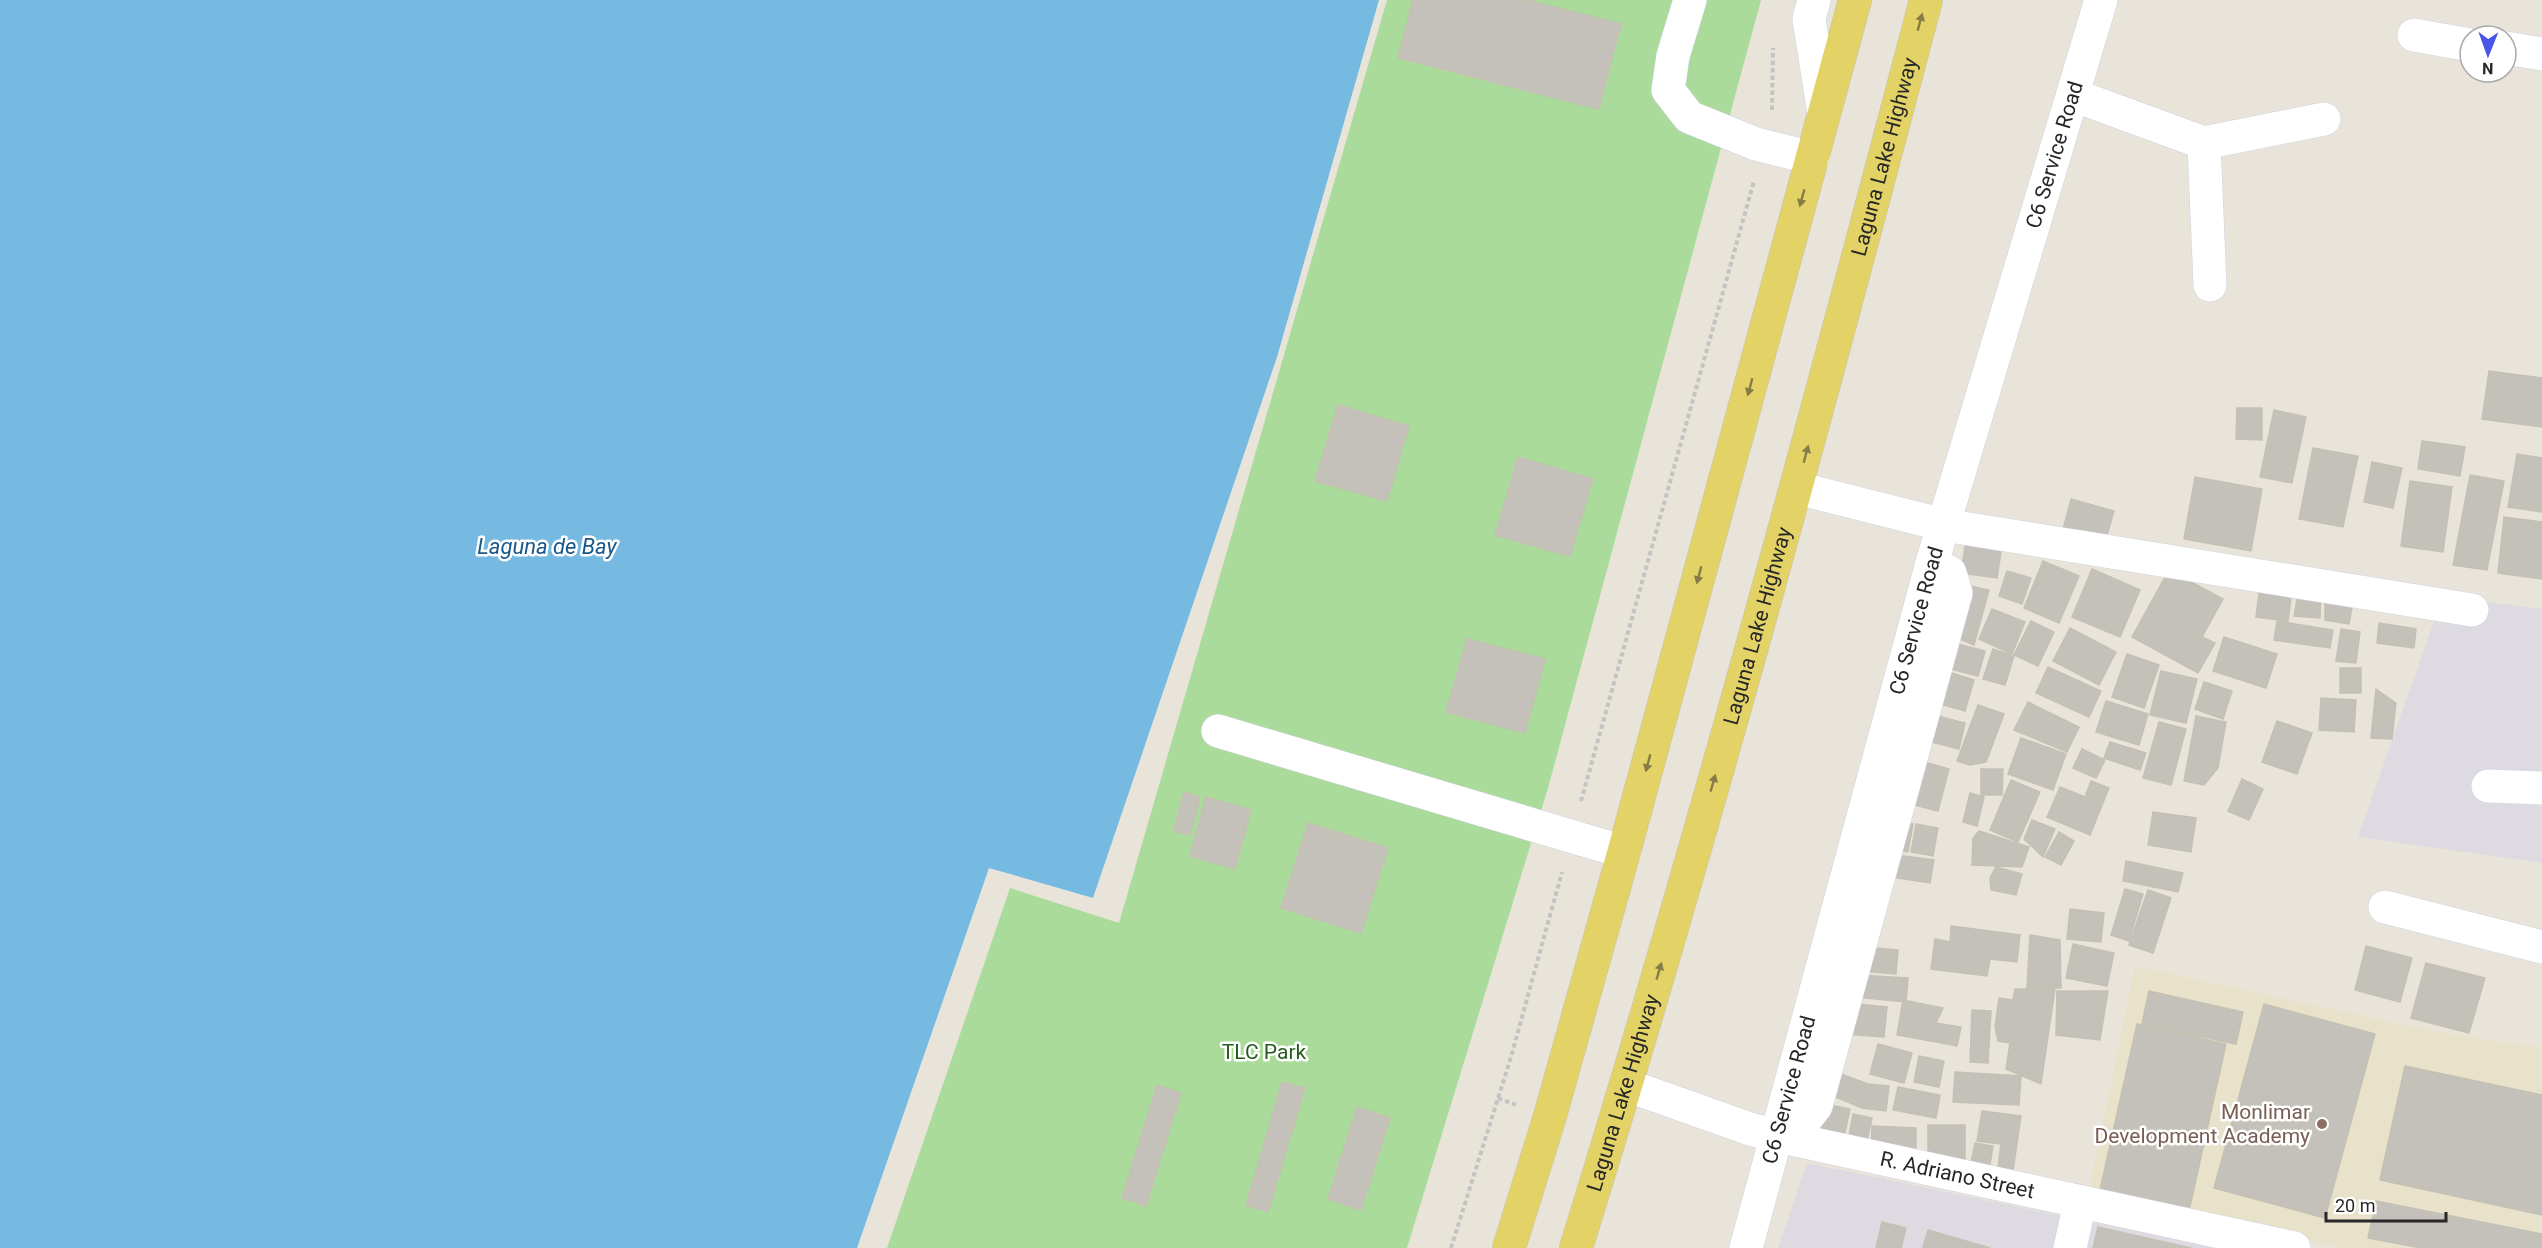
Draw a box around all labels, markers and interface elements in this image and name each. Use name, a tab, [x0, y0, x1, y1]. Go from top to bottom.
one-way arrow	[1916, 13, 1926, 31]
north arrow	[2458, 24, 2518, 84]
street label: Laguna Lake Highway	[1847, 55, 1922, 259]
text: N	[2482, 59, 2494, 78]
street label: C6 Service Road	[2021, 78, 2088, 231]
one-way arrow	[1796, 189, 1806, 207]
one-way arrow	[1745, 377, 1755, 396]
one-way arrow	[1802, 445, 1811, 463]
street label: Laguna Lake Highway	[1719, 524, 1796, 728]
water label: Laguna de Bay	[477, 534, 618, 559]
street label: C6 Service Road	[1885, 544, 1948, 697]
one-way arrow	[1694, 566, 1704, 584]
one-way arrow	[1643, 754, 1652, 772]
one-way arrow	[1709, 774, 1718, 792]
one-way arrow	[1655, 962, 1664, 980]
street label: Laguna Lake Highway	[1582, 992, 1664, 1194]
street label: C6 Service Road	[1757, 1013, 1821, 1166]
park label: TLC Park	[1222, 1040, 1307, 1064]
place label: Monlimar Development Academy	[2094, 1100, 2310, 1148]
marker: Monlimar Development Academy	[2315, 1117, 2329, 1131]
street label: R. Adriano Street	[1878, 1147, 2037, 1203]
scale bar	[2326, 1185, 2446, 1223]
text: 20 m	[2335, 1195, 2375, 1216]

